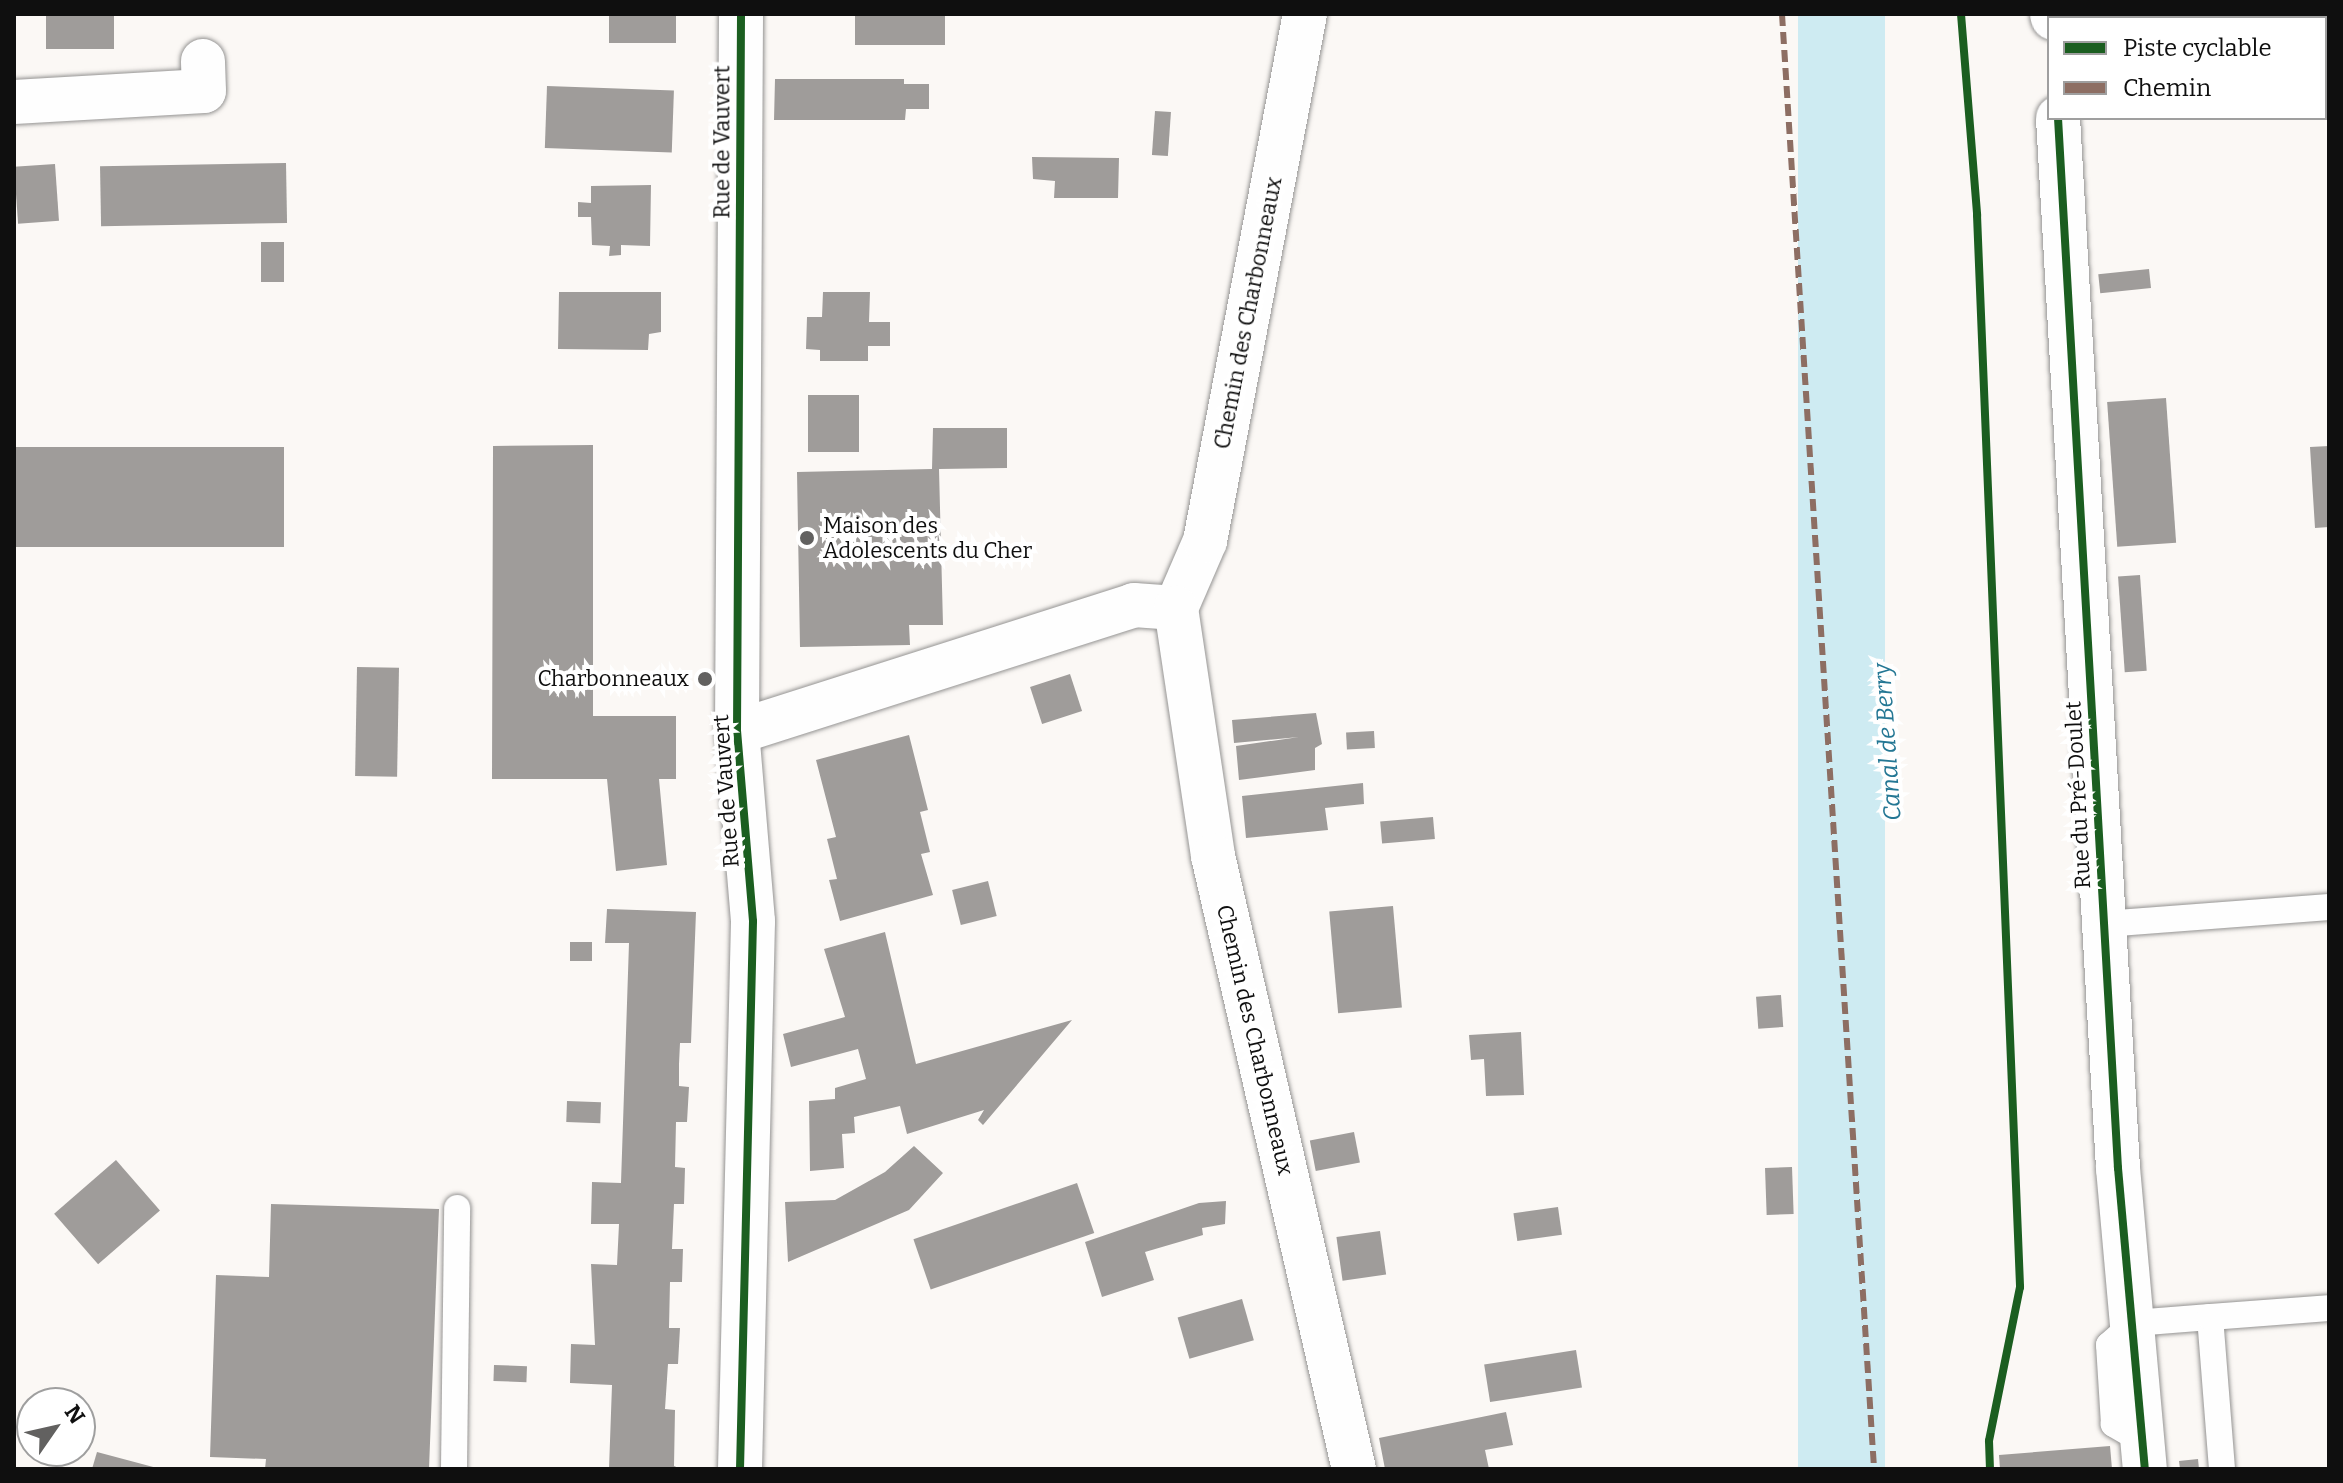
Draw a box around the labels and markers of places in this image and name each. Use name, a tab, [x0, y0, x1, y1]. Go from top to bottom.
place label: Maison des Adolescents du Cher	[823, 512, 1032, 564]
marker: Maison des Adolescents du Cher	[798, 529, 816, 547]
place label: Charbonneaux	[537, 666, 689, 692]
marker: Charbonneaux	[696, 670, 714, 688]

